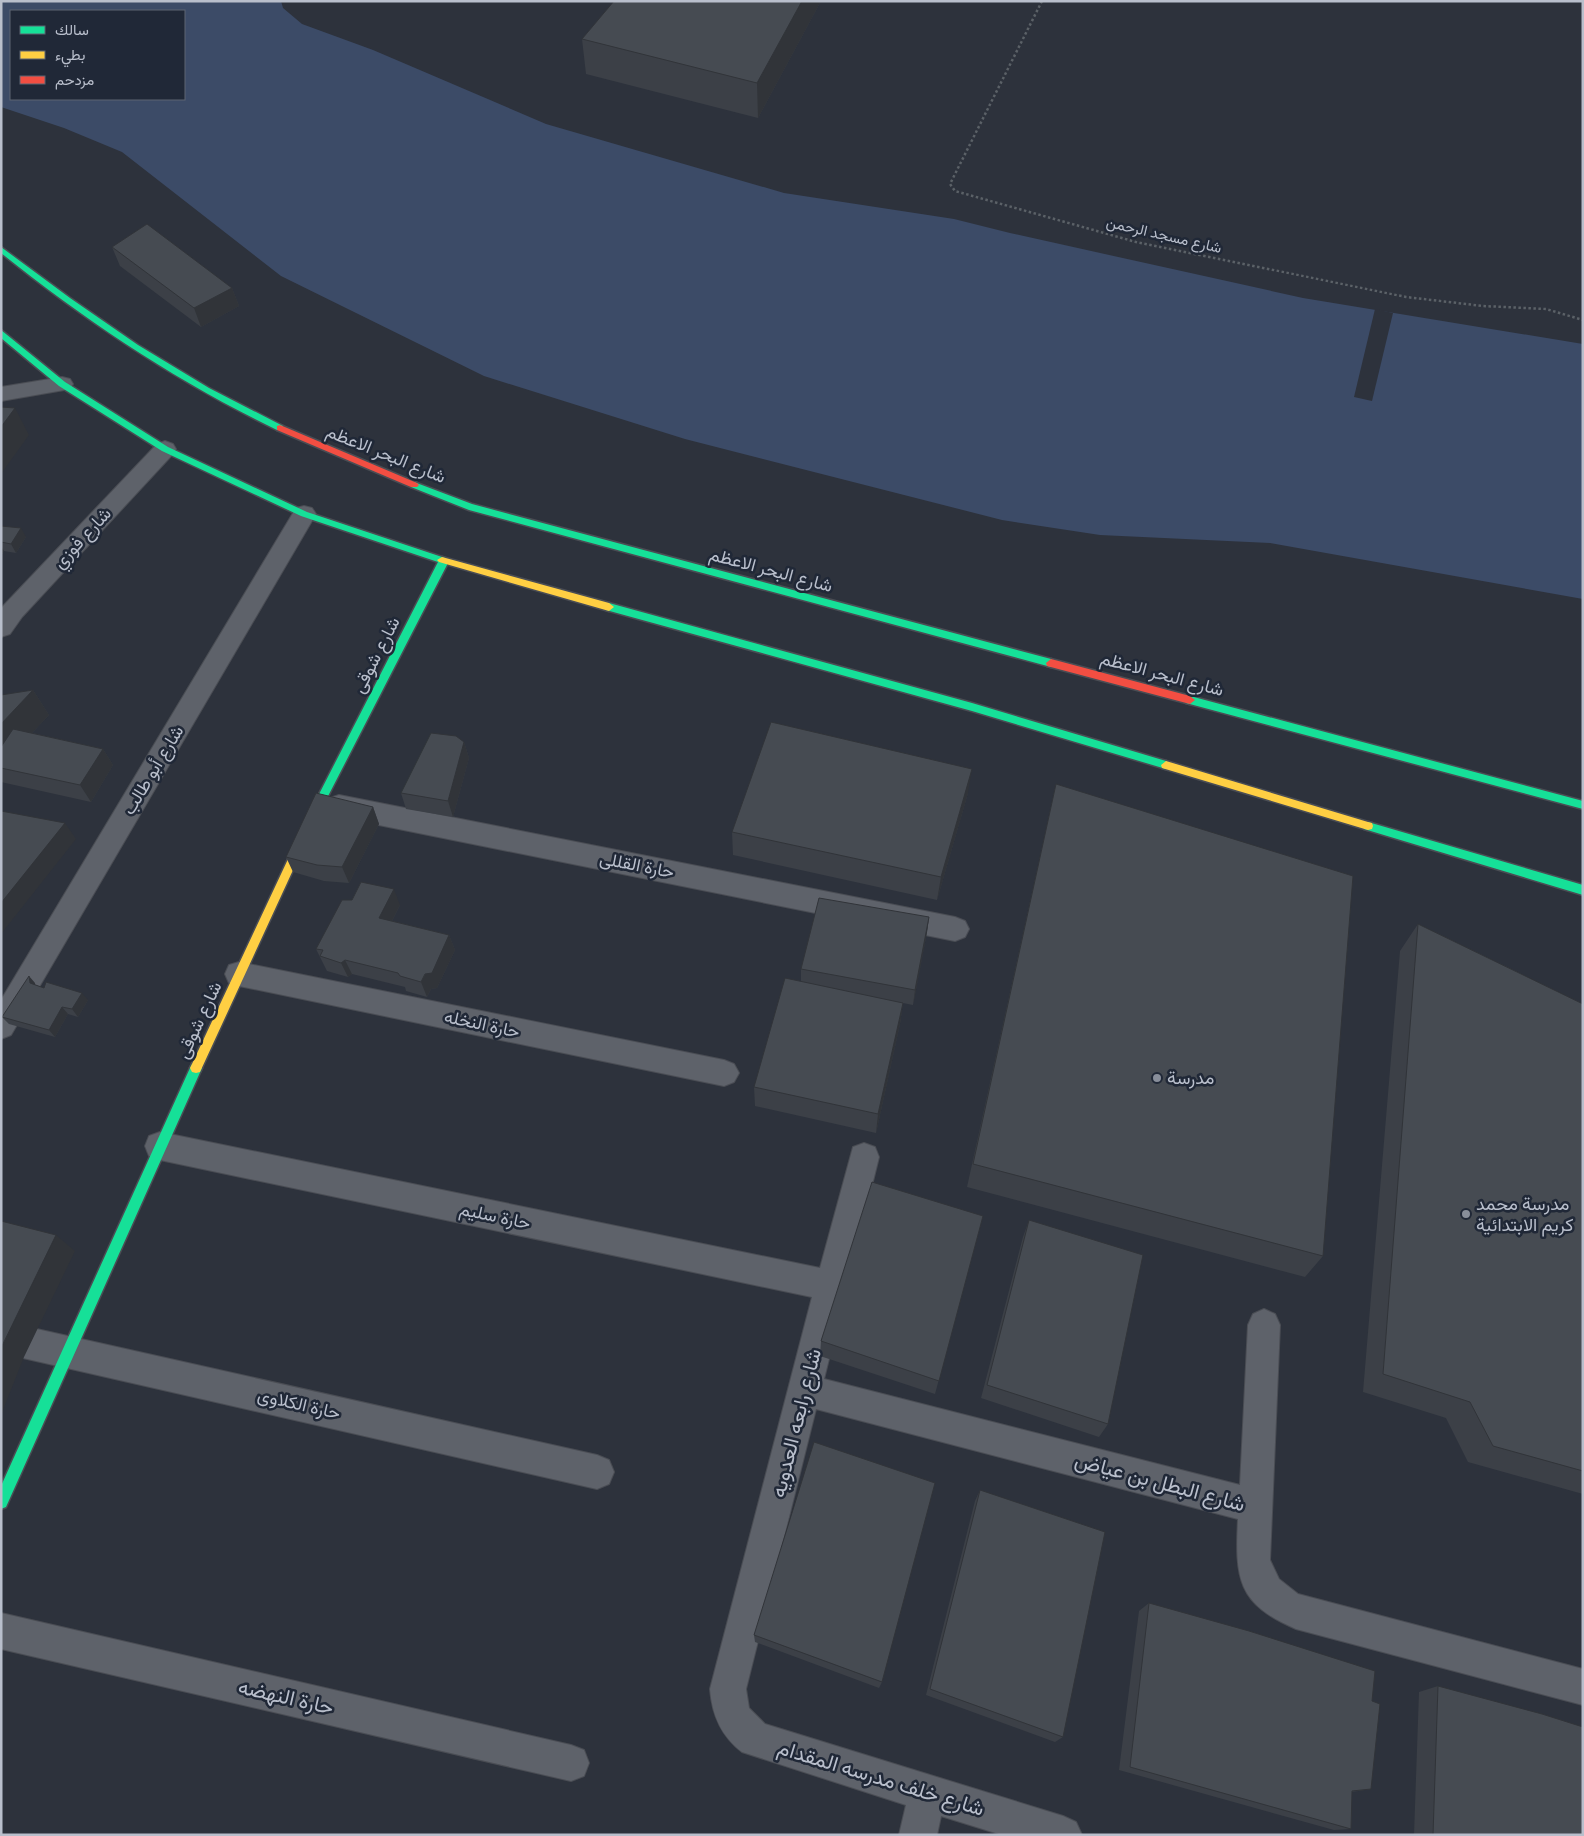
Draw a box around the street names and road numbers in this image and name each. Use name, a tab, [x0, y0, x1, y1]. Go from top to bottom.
street label: شارع مسجد الرحمن	[1104, 213, 1224, 259]
street label: شارع البحر الاعظم	[323, 420, 449, 489]
street label: شارع فوزي	[48, 503, 119, 576]
street label: شارع البحر الاعظم	[707, 543, 835, 598]
street label: شارع شوقى	[347, 613, 405, 697]
street label: شارع البحر الاعظم	[1098, 647, 1226, 702]
street label: شارع أبو طالب	[118, 721, 189, 819]
street label: حارة القللى	[598, 847, 676, 883]
street label: شارع شوقى	[172, 978, 227, 1062]
street label: حارة النخله	[442, 1005, 522, 1043]
street label: حارة سليم	[457, 1198, 533, 1235]
street label: شارع رابعه العدويه	[765, 1346, 828, 1500]
street label: حارة الكلاوى	[255, 1384, 343, 1424]
street label: شارع البطل بن عياض	[1072, 1447, 1248, 1518]
street label: حارة النهضه	[236, 1673, 336, 1721]
street label: شارع خلف مدرسه المقدام	[774, 1734, 987, 1823]

